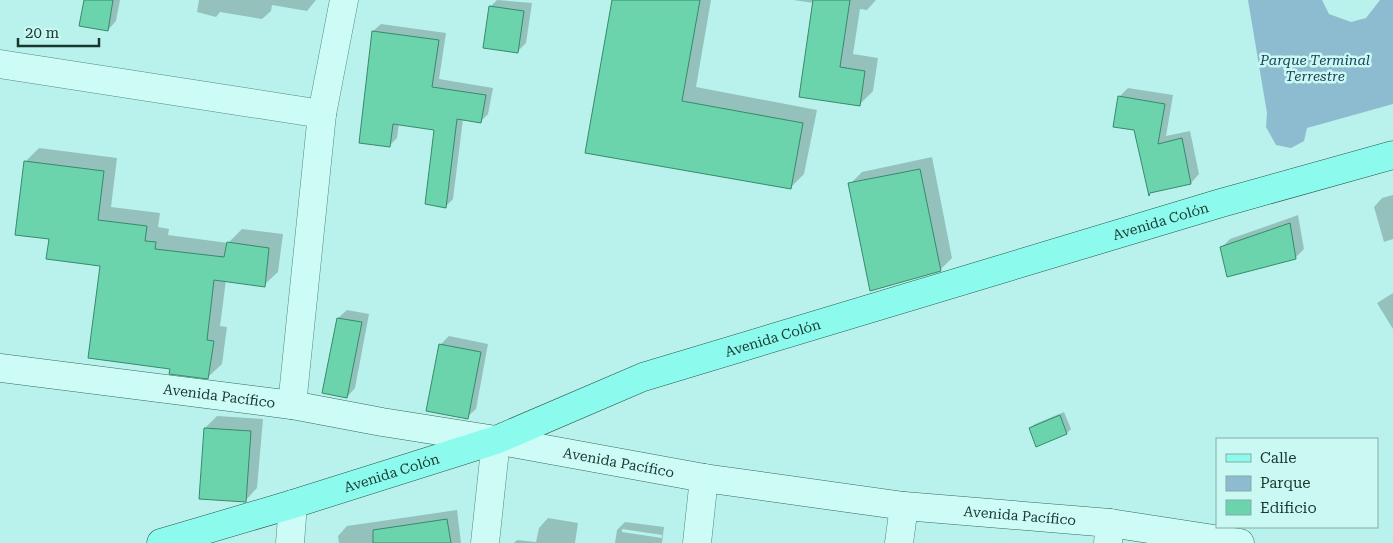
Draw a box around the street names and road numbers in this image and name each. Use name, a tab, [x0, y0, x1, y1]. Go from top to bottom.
street label: Avenida Colón	[1111, 199, 1210, 243]
street label: Avenida Colón	[723, 316, 823, 360]
street label: Avenida Pacífico	[162, 381, 276, 411]
street label: Avenida Pacífico	[562, 444, 676, 480]
street label: Avenida Colón	[342, 450, 441, 495]
street label: Avenida Pacífico	[963, 503, 1077, 528]

